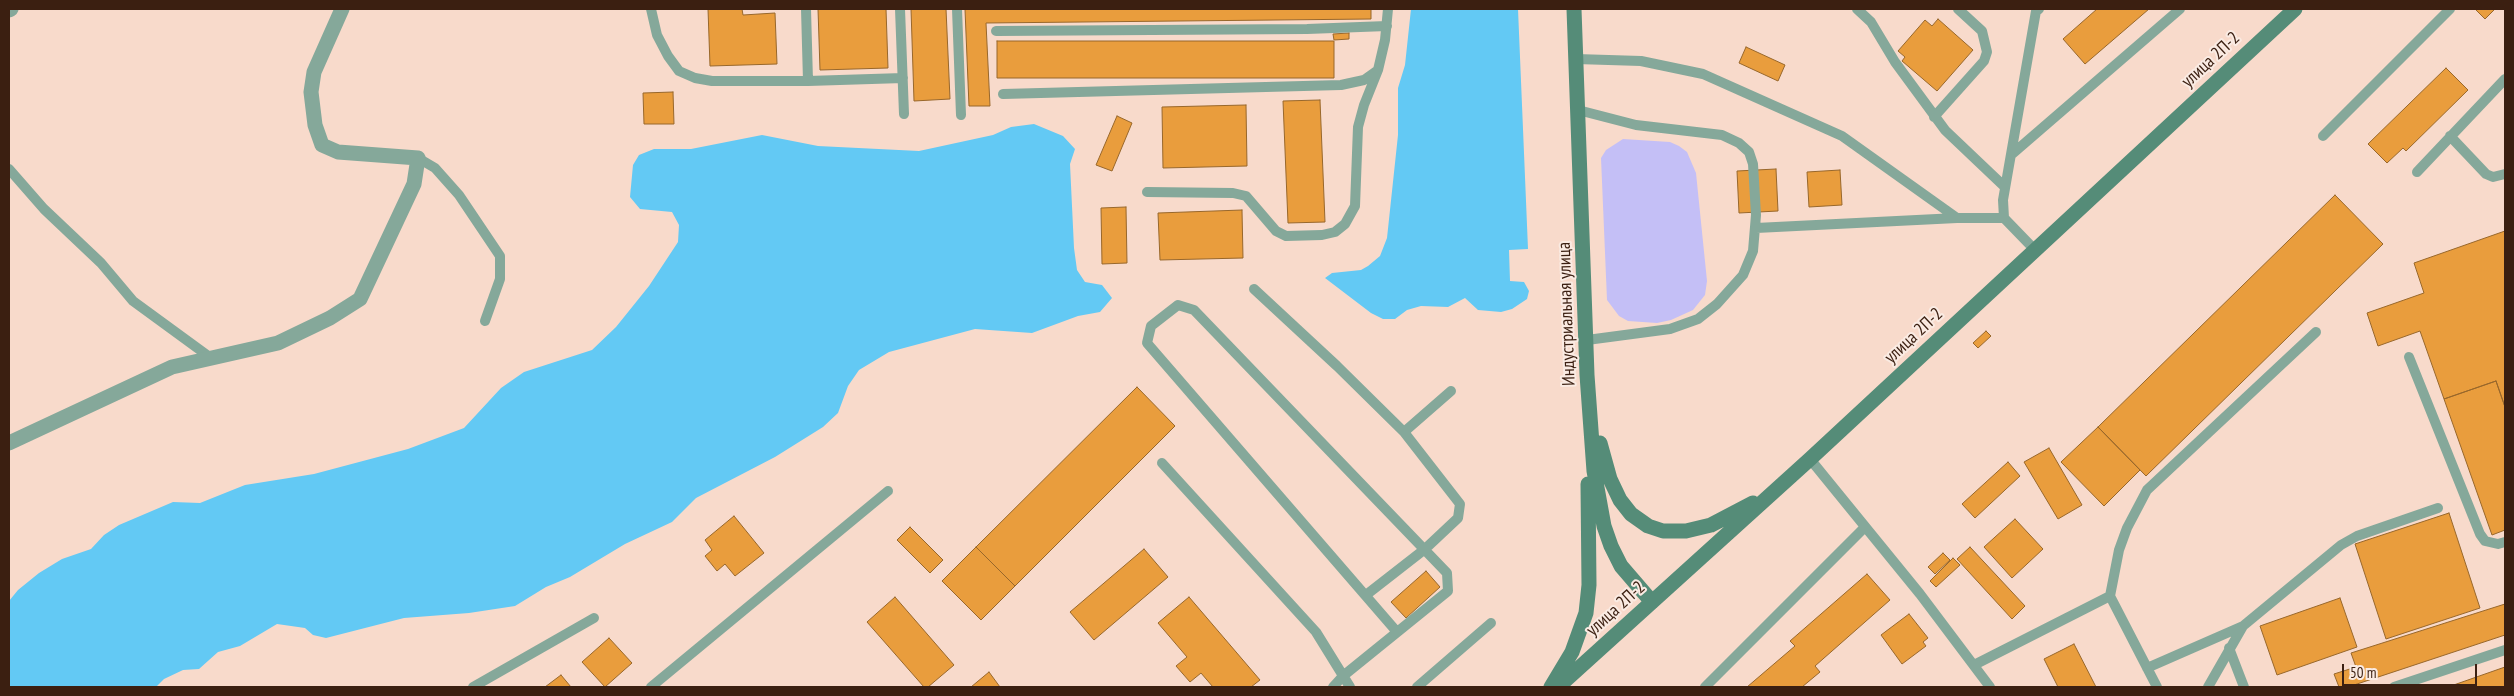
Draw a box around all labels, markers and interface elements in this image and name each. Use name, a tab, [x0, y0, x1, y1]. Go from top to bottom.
street label: улица 2П-2	[2177, 28, 2245, 92]
street label: Индустриальная улица	[1554, 242, 1580, 386]
street label: улица 2П-2	[1880, 304, 1948, 368]
street label: улица 2П-2	[1582, 577, 1650, 641]
scale bar	[2344, 654, 2479, 686]
text: 50 m	[2350, 663, 2376, 682]

